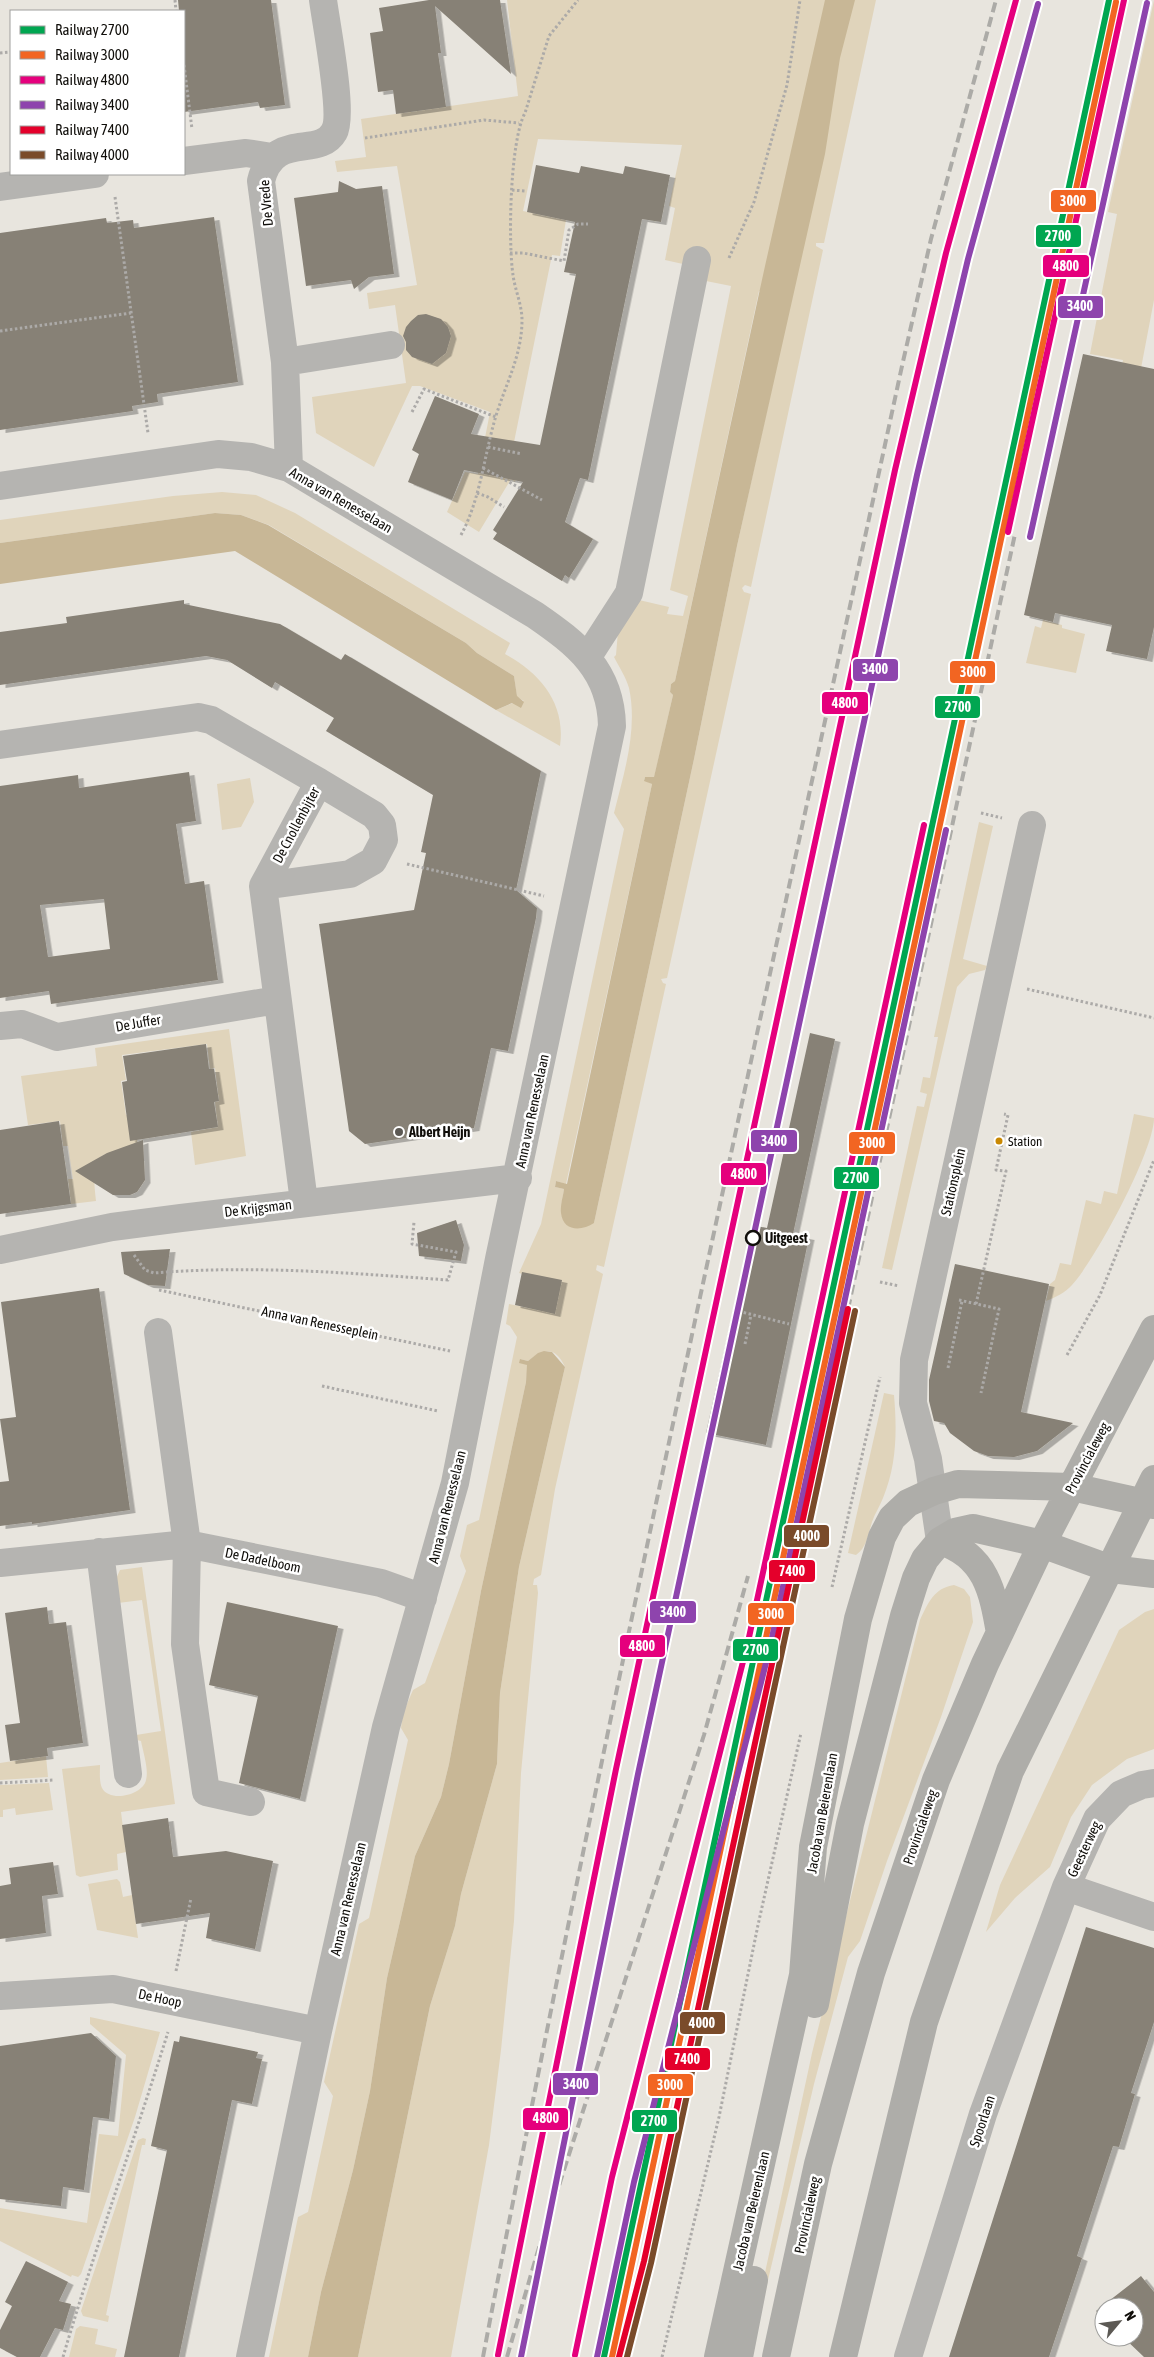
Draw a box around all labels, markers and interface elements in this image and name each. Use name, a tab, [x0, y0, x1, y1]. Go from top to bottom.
legend	[10, 10, 185, 175]
text: Railway 2700	[55, 21, 129, 38]
text: Railway 3000	[55, 46, 129, 63]
text: Railway 4800	[55, 71, 129, 88]
text: Railway 3400	[55, 96, 129, 113]
text: Railway 7400	[55, 121, 129, 138]
text: Railway 4000	[55, 146, 129, 163]
street label: De Vrede	[256, 179, 276, 227]
line badge: 3000	[1050, 189, 1097, 213]
text: 3000	[1060, 193, 1087, 209]
line badge: 2700	[1035, 224, 1082, 248]
text: 2700	[1045, 228, 1072, 244]
line badge: 4800	[1042, 254, 1090, 278]
text: 4800	[1052, 258, 1080, 274]
line badge: 3400	[1057, 295, 1104, 319]
text: 3400	[1067, 298, 1094, 314]
street label: Anna van Renesselaan	[287, 464, 395, 536]
line badge: 3400	[852, 658, 899, 682]
line badge: 3000	[949, 660, 996, 684]
text: 3400	[862, 661, 889, 677]
text: 3000	[960, 664, 987, 680]
line badge: 4800	[821, 691, 869, 715]
text: 4800	[831, 695, 859, 711]
line badge: 2700	[934, 695, 981, 719]
text: 2700	[945, 699, 972, 715]
street label: De Cnollenbijter	[269, 784, 323, 866]
street label: De Juffer	[114, 1011, 163, 1035]
street label: Anna van Renesselaan	[512, 1053, 552, 1169]
place label: Albert Heijn	[408, 1124, 470, 1140]
marker: Albert Heijn	[393, 1126, 405, 1138]
line badge: 3400	[750, 1129, 798, 1153]
line badge: 3000	[848, 1131, 896, 1155]
text: 3400	[761, 1133, 788, 1149]
place label: Station	[1008, 1134, 1042, 1149]
text: 3000	[859, 1135, 886, 1151]
marker: Station	[994, 1136, 1004, 1146]
street label: Stationsplein	[937, 1147, 969, 1217]
line badge: 4800	[720, 1162, 767, 1186]
text: 4800	[730, 1166, 758, 1182]
line badge: 2700	[833, 1166, 880, 1190]
text: 2700	[843, 1170, 870, 1186]
street label: De Krijgsman	[223, 1196, 293, 1220]
marker: Uitgeest	[745, 1230, 761, 1246]
place label: Uitgeest	[765, 1230, 808, 1246]
street label: Anna van Renesseplein	[260, 1303, 380, 1343]
street label: Provincialeweg	[1062, 1420, 1112, 1496]
street label: Anna van Renesselaan	[425, 1449, 469, 1565]
line badge: 4000	[783, 1524, 830, 1548]
text: 4000	[793, 1528, 821, 1544]
street label: De Dadelboom	[224, 1544, 302, 1576]
line badge: 7400	[768, 1559, 816, 1583]
text: 7400	[779, 1563, 806, 1579]
line badge: 3400	[649, 1600, 697, 1624]
line badge: 3000	[747, 1602, 795, 1626]
text: 3400	[660, 1604, 687, 1620]
text: 3000	[758, 1606, 785, 1622]
line badge: 4800	[619, 1634, 666, 1658]
text: 4800	[628, 1638, 656, 1654]
line badge: 2700	[732, 1638, 779, 1662]
text: 2700	[743, 1642, 770, 1658]
street label: Jacoba van Beierenlaan	[804, 1752, 840, 1874]
street label: Provincialeweg	[900, 1787, 940, 1867]
street label: Geesterweg	[1064, 1818, 1104, 1880]
street label: Anna van Renesselaan	[327, 1841, 369, 1957]
street label: De Hoop	[137, 1986, 184, 2010]
line badge: 4000	[679, 2011, 726, 2035]
text: 4000	[688, 2015, 716, 2031]
line badge: 7400	[664, 2047, 711, 2071]
text: 7400	[674, 2051, 701, 2067]
line badge: 3400	[552, 2072, 599, 2096]
line badge: 3000	[647, 2073, 694, 2097]
text: 3400	[563, 2076, 590, 2092]
text: 3000	[657, 2077, 684, 2093]
street label: Spoorlaan	[966, 2093, 998, 2149]
line badge: 4800	[522, 2107, 569, 2131]
line badge: 2700	[631, 2109, 678, 2133]
text: 4800	[532, 2110, 560, 2126]
text: 2700	[641, 2113, 668, 2129]
street label: Jacoba van Beierenlaan	[729, 2150, 773, 2272]
street label: Provincialeweg	[791, 2175, 823, 2255]
north arrow	[1094, 2297, 1144, 2347]
text: N	[1121, 2308, 1139, 2323]

